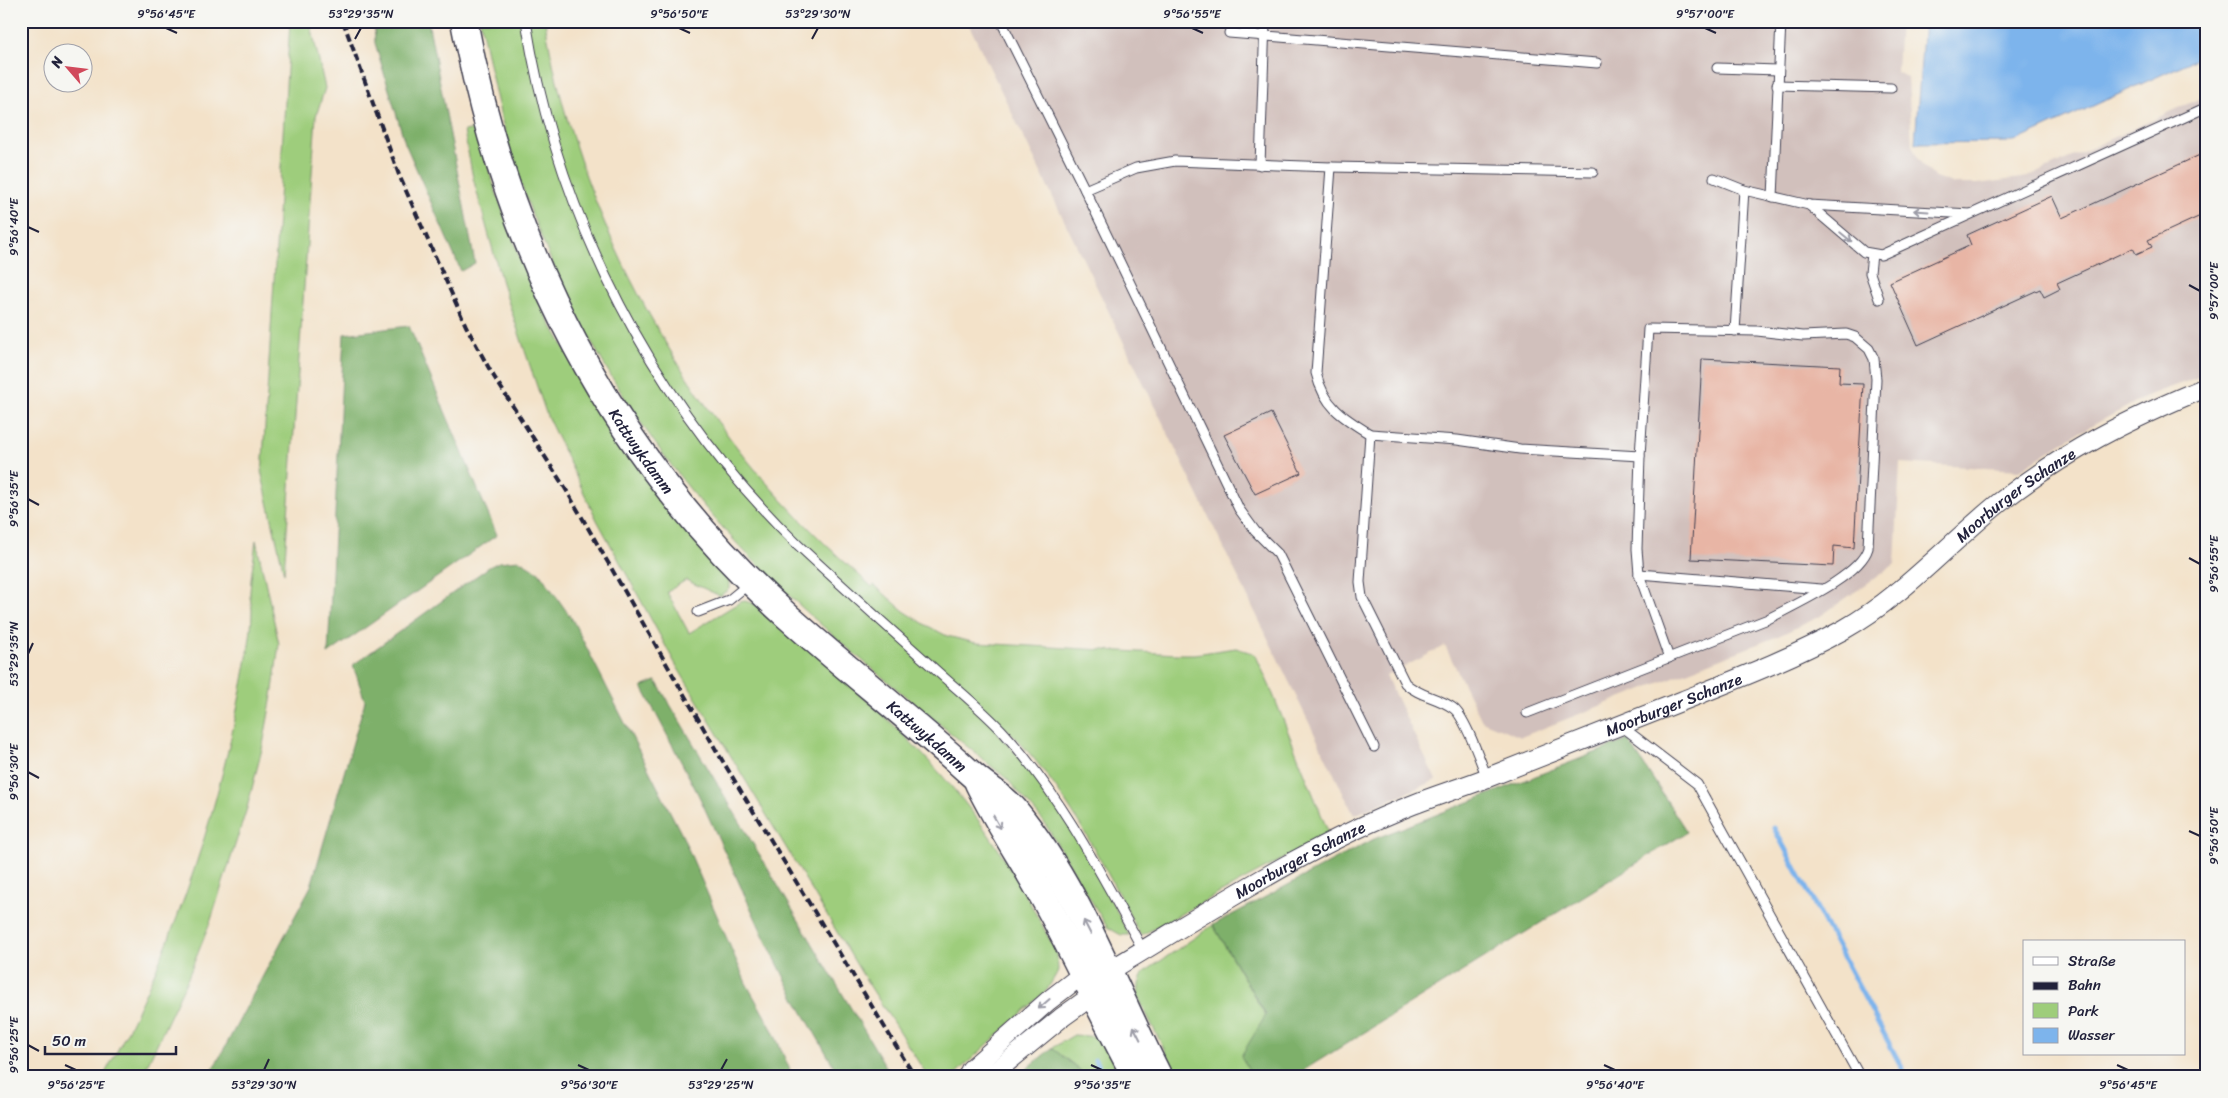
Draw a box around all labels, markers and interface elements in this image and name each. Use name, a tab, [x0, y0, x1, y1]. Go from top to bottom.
text: 9°56'45"E	[137, 3, 196, 25]
text: 53°29'35"N	[328, 3, 394, 25]
text: 9°56'50"E	[650, 3, 709, 25]
text: 53°29'30"N	[785, 3, 851, 25]
text: 9°56'55"E	[1163, 3, 1222, 25]
text: 9°57'00"E	[1676, 3, 1735, 25]
north arrow	[42, 42, 92, 92]
text: N	[43, 52, 70, 73]
text: 9°56'40"E	[3, 197, 25, 256]
one-way arrow	[1914, 206, 1930, 215]
one-way arrow	[1839, 232, 1852, 243]
text: 9°57'00"E	[2203, 261, 2225, 320]
street label: Kattwykdamm	[601, 402, 682, 500]
street label: Moorburger Schanze	[1948, 439, 2081, 549]
text: 9°56'35"E	[3, 469, 25, 527]
text: 9°56'55"E	[2203, 534, 2225, 593]
text: 53°29'35"N	[3, 621, 25, 687]
street label: Moorburger Schanze	[1601, 664, 1747, 745]
street label: Kattwykdamm	[880, 692, 975, 779]
text: 9°56'30"E	[3, 742, 25, 800]
text: 9°56'50"E	[2203, 806, 2225, 865]
street label: Moorburger Schanze	[1229, 812, 1370, 907]
one-way arrow	[993, 814, 1003, 828]
one-way arrow	[1082, 920, 1091, 935]
legend	[2023, 940, 2186, 1056]
text: Straße	[2068, 948, 2116, 974]
text: Bahn	[2068, 972, 2101, 998]
one-way arrow	[1038, 998, 1051, 1010]
text: Park	[2068, 998, 2099, 1024]
text: 9°56'25"E	[3, 1015, 25, 1074]
text: Wasser	[2068, 1022, 2116, 1048]
scale bar	[45, 1023, 176, 1055]
one-way arrow	[1132, 1026, 1142, 1041]
text: 50 m	[52, 1028, 87, 1054]
text: 9°56'25"E	[47, 1074, 106, 1096]
text: 53°29'30"N	[231, 1074, 297, 1096]
text: 9°56'30"E	[561, 1074, 619, 1096]
text: 53°29'25"N	[688, 1074, 754, 1096]
text: 9°56'35"E	[1074, 1074, 1132, 1096]
text: 9°56'40"E	[1586, 1074, 1645, 1096]
text: 9°56'45"E	[2099, 1074, 2158, 1096]

